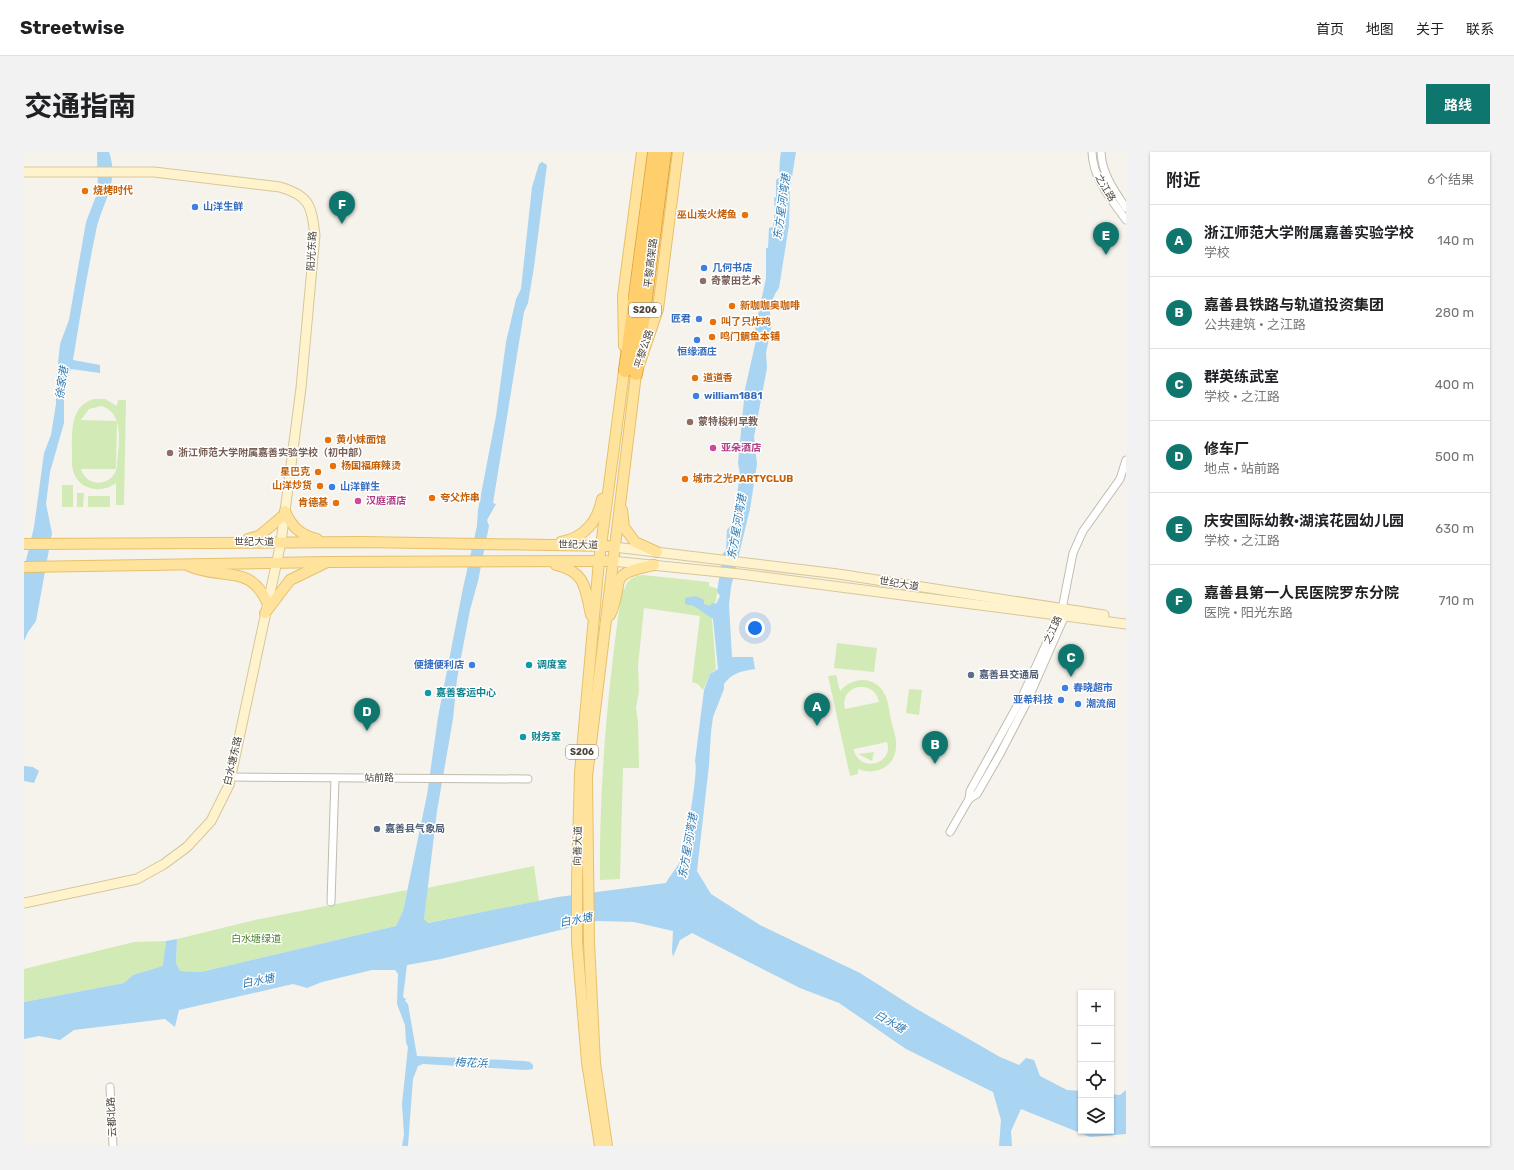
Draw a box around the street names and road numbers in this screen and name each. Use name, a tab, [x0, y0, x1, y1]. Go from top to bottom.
street label: 之江路	[1092, 172, 1118, 204]
street label: 阳光东路	[305, 231, 319, 271]
street label: 平黎高架路	[642, 237, 660, 289]
road number: S206	[629, 303, 661, 317]
street label: 平黎公路	[632, 328, 656, 370]
street label: 世纪大道	[234, 536, 274, 548]
street label: 世纪大道	[558, 539, 598, 551]
street label: 世纪大道	[878, 575, 920, 593]
street label: 之江路	[1041, 614, 1065, 646]
street label: 白水塘东路	[222, 735, 244, 787]
road number: S206	[566, 745, 598, 759]
street label: 站前路	[364, 772, 394, 784]
street label: 向善大道	[571, 826, 585, 866]
street label: 云都北路	[105, 1097, 119, 1137]

